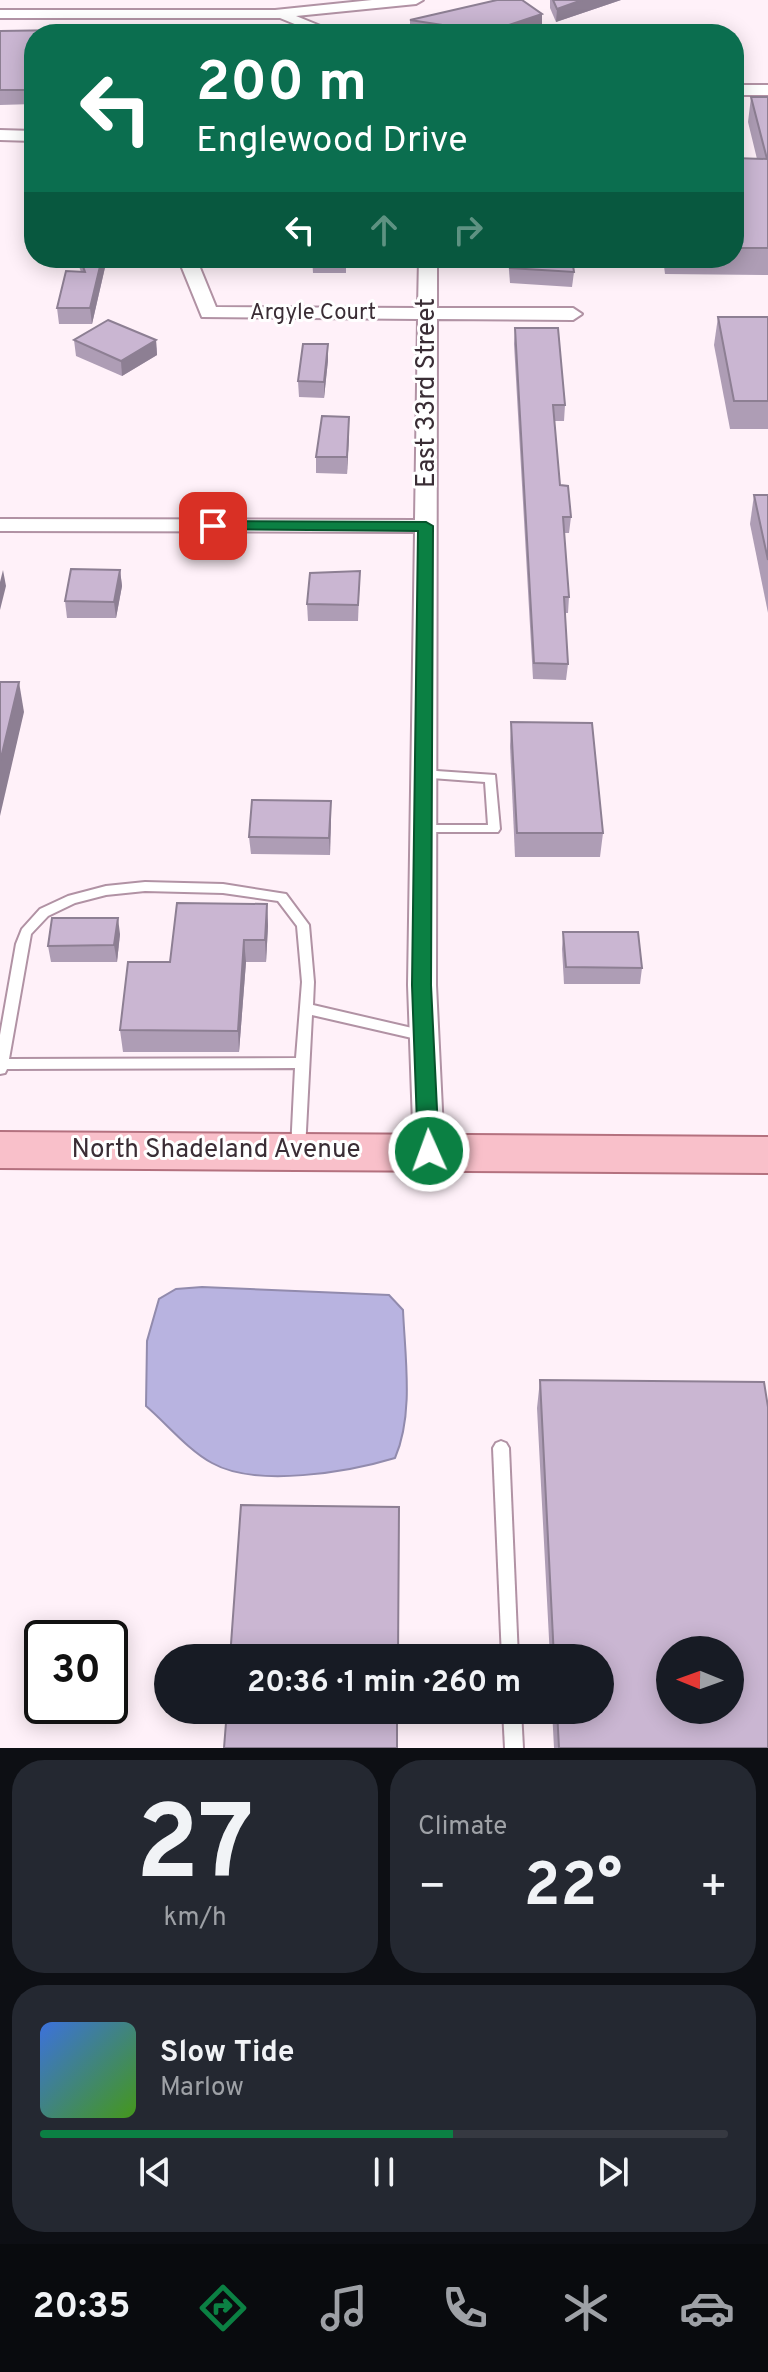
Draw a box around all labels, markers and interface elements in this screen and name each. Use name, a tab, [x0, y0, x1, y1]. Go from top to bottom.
text: 200 m	[196, 50, 367, 120]
icon: left	[64, 56, 168, 160]
text: Englewood Drive	[196, 119, 468, 165]
icon: left	[278, 208, 322, 252]
icon: ahead	[362, 208, 406, 252]
icon: right	[446, 208, 490, 252]
street label: East 33rd Street	[411, 298, 444, 488]
street label: Argyle Court	[250, 300, 376, 327]
pin	[179, 492, 247, 560]
icon: arrive	[191, 504, 235, 548]
position arrow	[387, 1109, 471, 1193]
street label: North Shadeland Avenue	[72, 1134, 360, 1167]
speed limit sign: 30	[24, 1620, 128, 1724]
north arrow	[656, 1636, 744, 1724]
map controls	[656, 1636, 744, 1724]
text: 20:36 · 1 min · 260 m	[247, 1665, 521, 1702]
text: 27	[136, 1784, 254, 1916]
text: Climate	[418, 1811, 507, 1844]
text: 22°	[524, 1851, 622, 1927]
text: −	[418, 1861, 446, 1917]
text: +	[700, 1861, 728, 1917]
text: km/h	[163, 1902, 227, 1935]
text: Slow Tide	[160, 2035, 294, 2072]
text: Marlow	[160, 2072, 244, 2105]
icon: previous	[133, 2150, 177, 2194]
icon: pause	[362, 2150, 406, 2194]
icon: next	[591, 2150, 635, 2194]
icon: directions	[195, 2280, 251, 2336]
icon: music	[316, 2280, 372, 2336]
icon: phone	[437, 2280, 493, 2336]
icon: climate	[558, 2280, 614, 2336]
icon: car	[679, 2280, 735, 2336]
text: 20:35	[32, 2285, 131, 2331]

